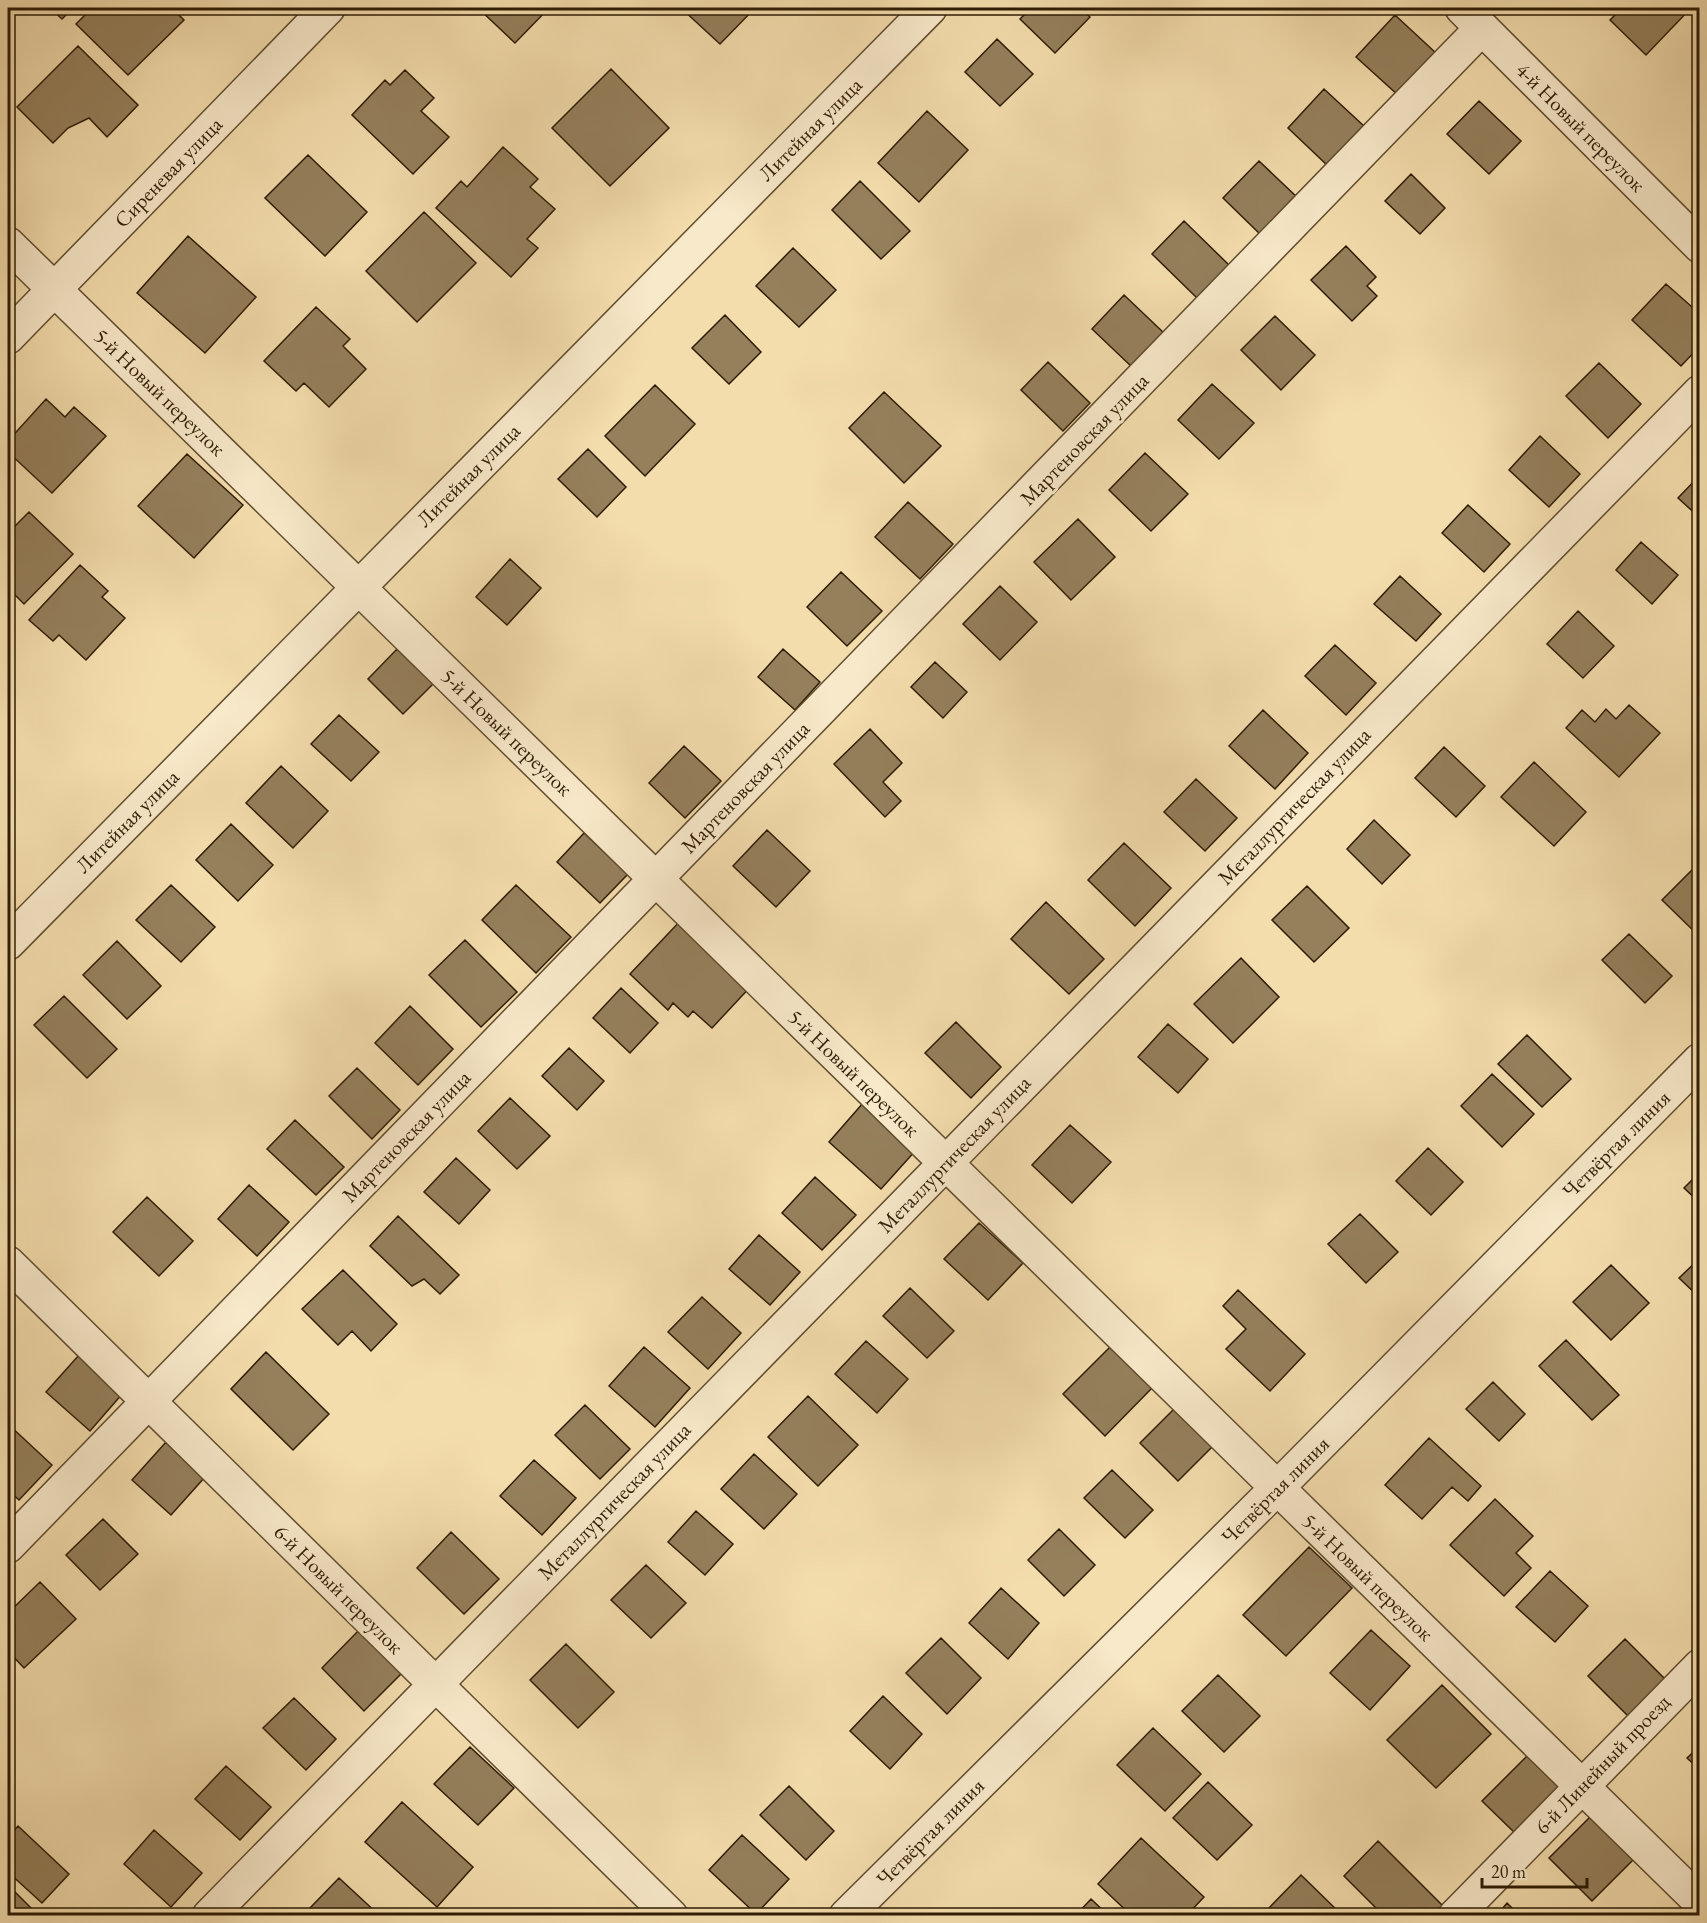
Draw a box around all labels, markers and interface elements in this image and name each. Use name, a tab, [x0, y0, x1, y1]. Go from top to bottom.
street label: 4-й Новый переулок	[1510, 56, 1652, 198]
street label: Литейная улица	[752, 71, 868, 187]
street label: Сиреневая улица	[108, 110, 228, 233]
street label: 5-й Новый переулок	[89, 322, 231, 462]
street label: Мартеновская улица	[1014, 367, 1154, 511]
street label: Литейная улица	[410, 417, 526, 533]
street label: 5-й Новый переулок	[436, 662, 578, 802]
street label: Мартеновская улица	[675, 715, 815, 859]
street label: Металлургическая улица	[1212, 721, 1377, 890]
street label: Литейная улица	[69, 763, 185, 879]
street label: 5-й Новый переулок	[783, 1003, 925, 1143]
street label: Мартеновская улица	[336, 1064, 476, 1208]
street label: Металлургическая улица	[872, 1069, 1037, 1238]
street label: Четвёртая линия	[1556, 1084, 1676, 1204]
street label: Металлургическая улица	[532, 1416, 697, 1585]
street label: Четвёртая линия	[1215, 1430, 1335, 1550]
street label: 5-й Новый переулок	[1297, 1507, 1439, 1647]
street label: 6-й Новый переулок	[268, 1518, 410, 1660]
street label: 6-й Линейный проезд	[1528, 1688, 1676, 1839]
street label: Четвёртая линия	[870, 1772, 990, 1892]
scale bar	[1482, 1851, 1587, 1889]
text: 20 m	[1491, 1860, 1526, 1883]

